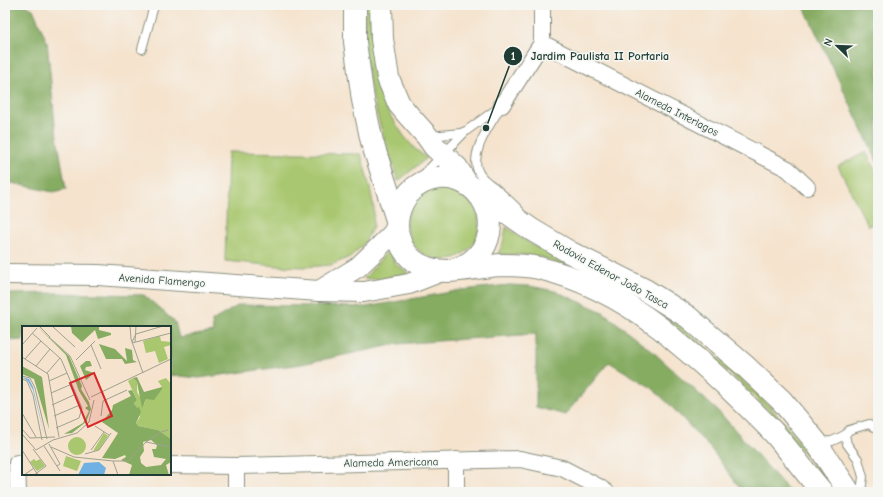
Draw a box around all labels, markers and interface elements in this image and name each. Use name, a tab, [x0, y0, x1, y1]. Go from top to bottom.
north arrow	[817, 26, 857, 66]
text: N	[821, 36, 836, 48]
callout: Jardim Paulista II Portaria	[503, 44, 677, 68]
text: 1	[511, 49, 516, 63]
text: Jardim Paulista II Portaria	[531, 49, 669, 63]
street label: Alameda Interlagos	[633, 86, 721, 139]
street label: Rodovia Edenor João Tasca	[551, 237, 671, 312]
street label: Avenida Flamengo	[118, 271, 206, 290]
inset map	[22, 326, 171, 475]
street label: Alameda Americana	[343, 455, 439, 470]

